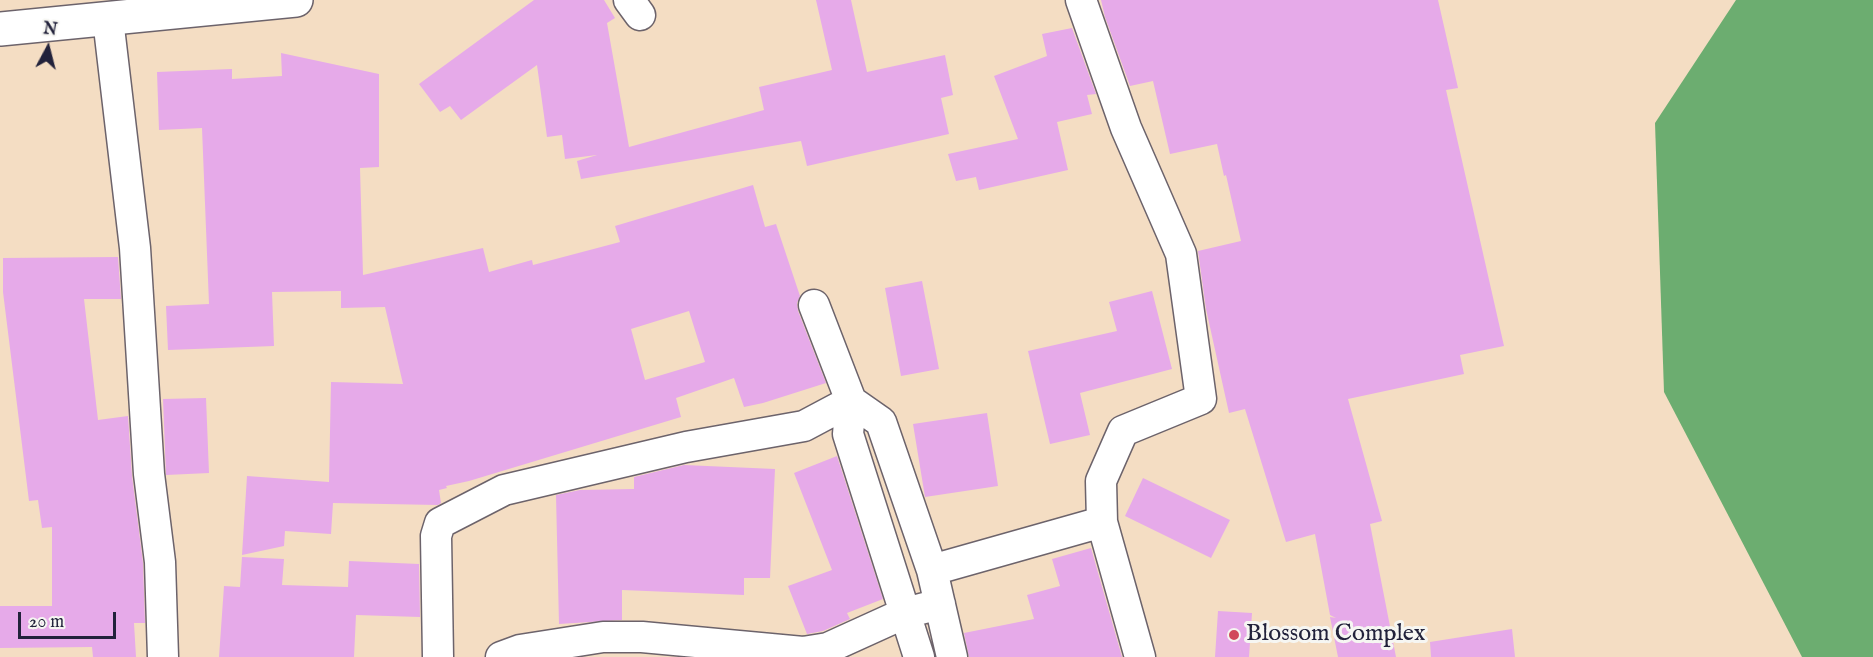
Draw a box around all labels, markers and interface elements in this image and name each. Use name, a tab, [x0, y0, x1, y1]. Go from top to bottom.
north arrow	[18, 18, 78, 78]
text: N	[42, 19, 58, 41]
scale bar	[21, 600, 118, 638]
text: 20 m	[29, 611, 64, 634]
place label: Blossom Complex	[1246, 621, 1426, 649]
marker: Blossom Complex	[1227, 628, 1241, 642]

